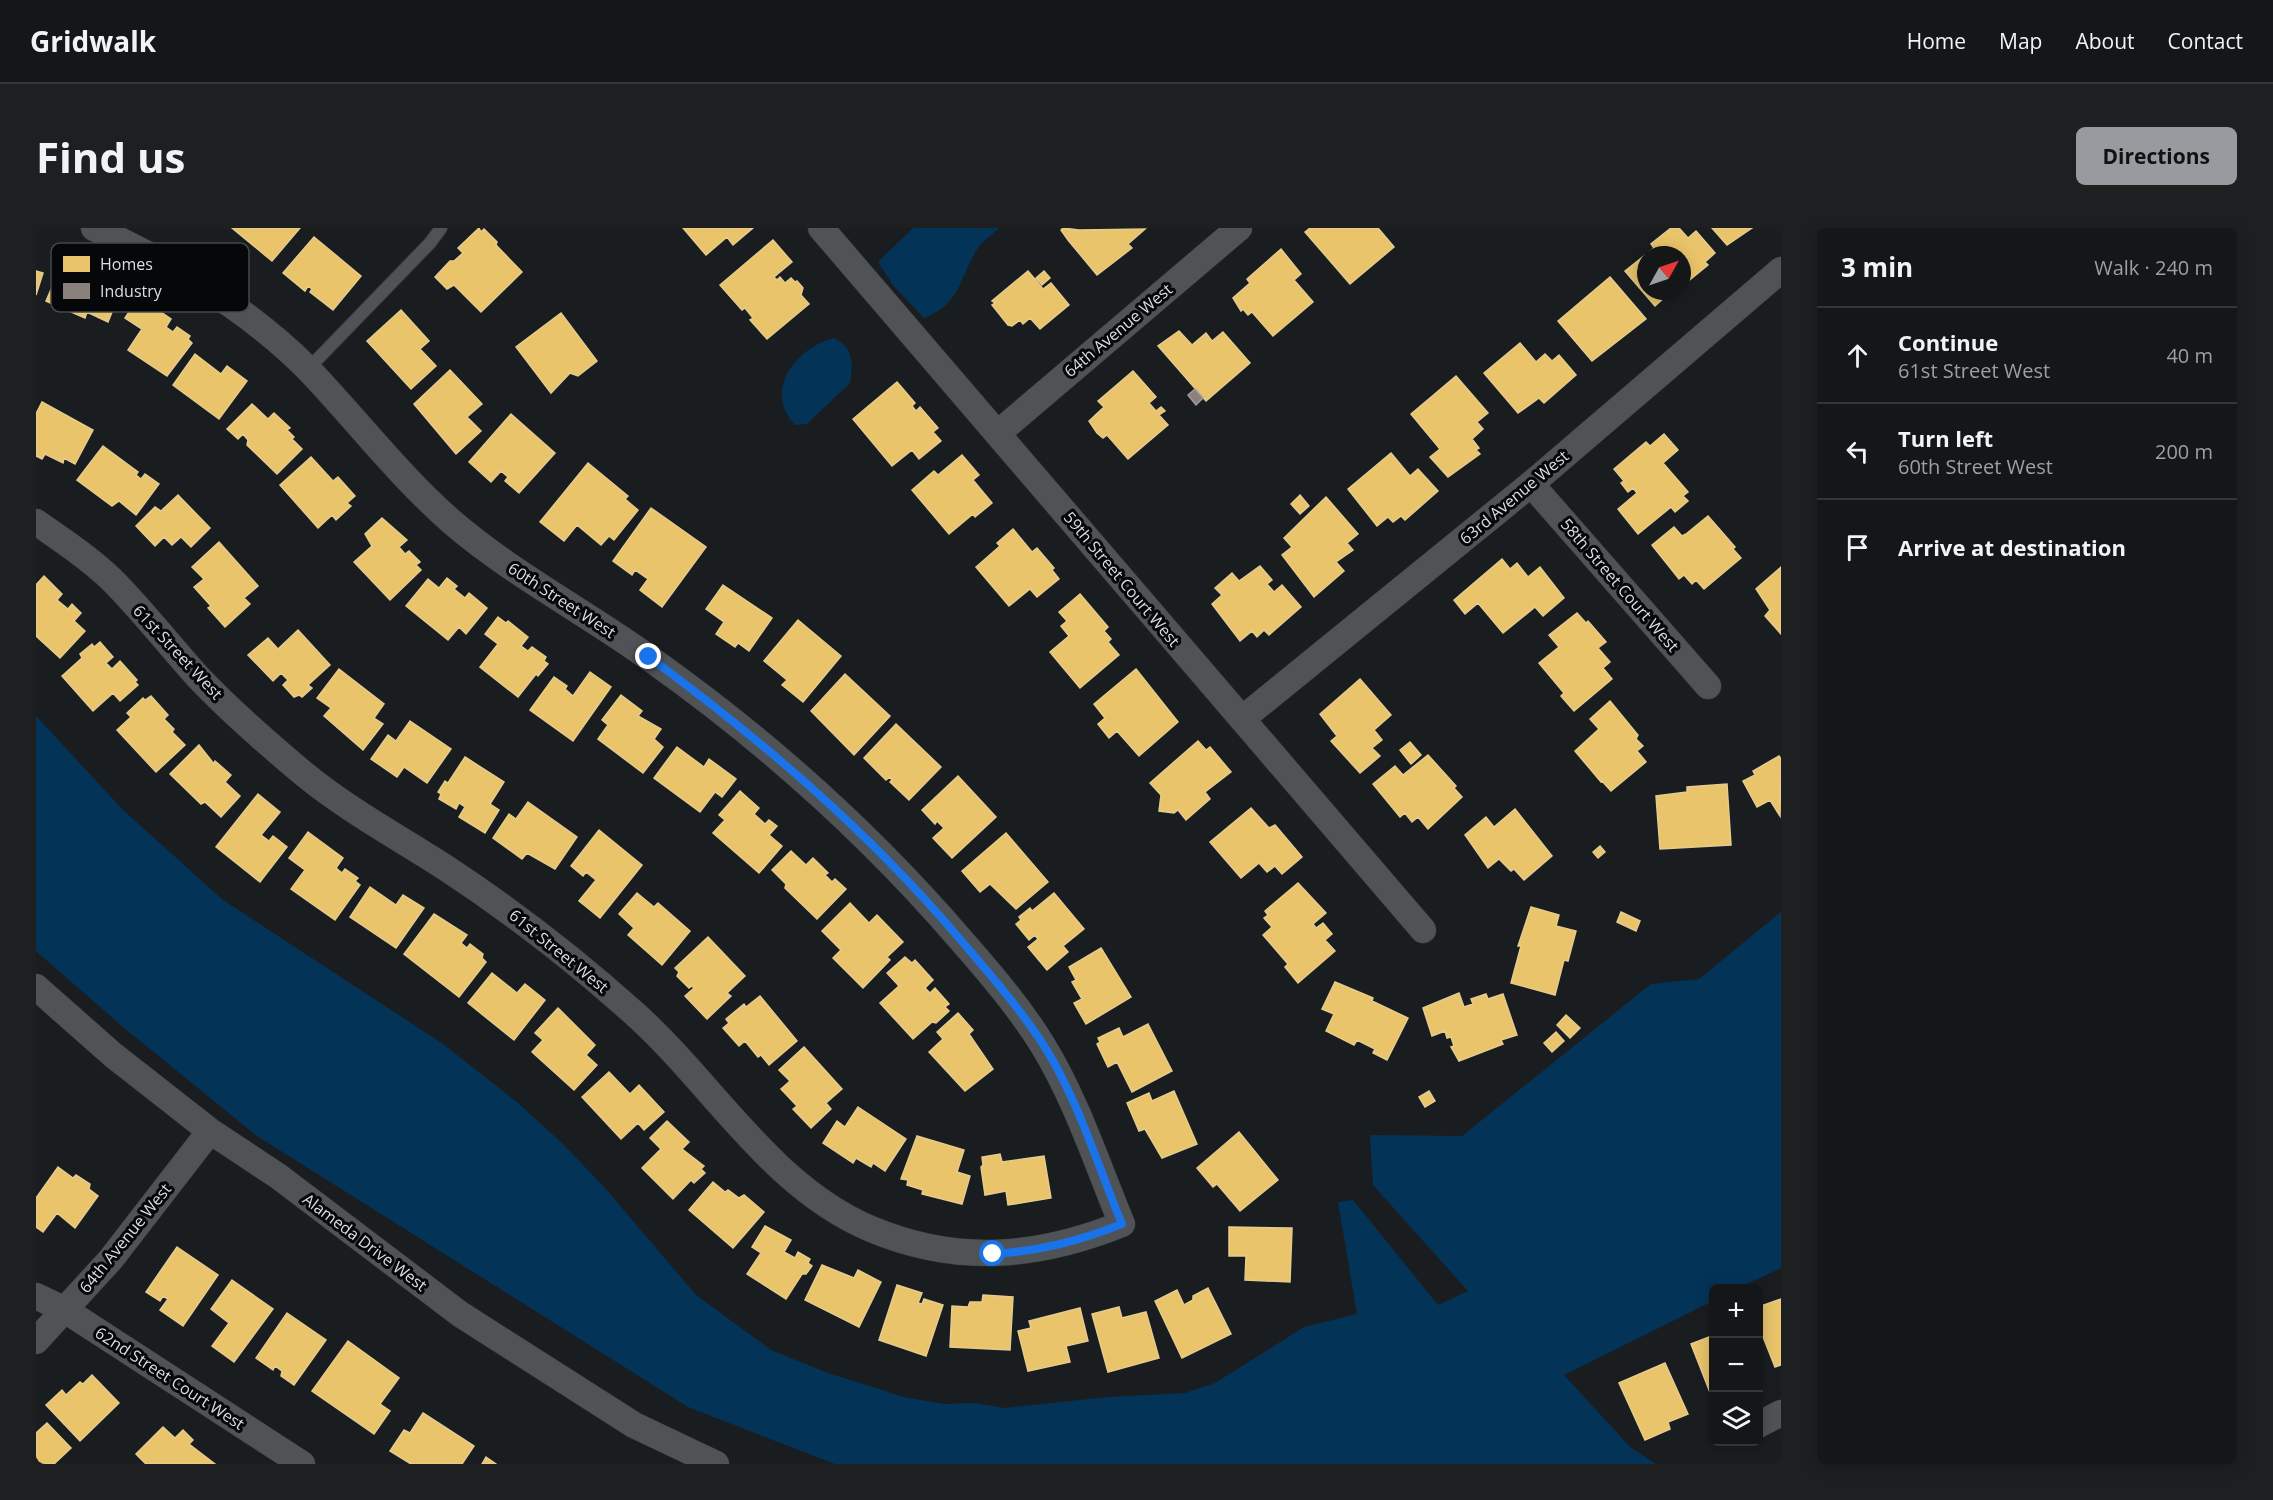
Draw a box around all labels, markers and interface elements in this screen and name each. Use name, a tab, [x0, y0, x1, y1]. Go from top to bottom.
text: Gridwalk	[30, 22, 156, 60]
text: Home	[1907, 27, 1966, 55]
text: Map	[1999, 27, 2042, 55]
text: About	[2075, 27, 2135, 55]
text: Contact	[2168, 27, 2243, 55]
button: Directions	[2076, 127, 2237, 185]
text: Find us	[36, 128, 185, 185]
legend	[51, 243, 249, 312]
north arrow	[1637, 246, 1691, 300]
text: 3 min	[1841, 249, 1913, 285]
text: Homes	[100, 253, 153, 275]
text: Walk · 240 m	[2094, 254, 2213, 281]
street label: 64th Avenue West	[1059, 278, 1177, 382]
text: Industry	[100, 280, 163, 302]
text: Continue	[1898, 327, 1998, 357]
icon: ahead	[1841, 339, 1874, 372]
text: 40 m	[2166, 342, 2213, 369]
text: 61st Street West	[1898, 357, 2050, 384]
text: Turn left	[1898, 423, 1993, 453]
icon: left	[1841, 435, 1874, 468]
text: 200 m	[2155, 438, 2213, 465]
street label: 63rd Avenue West	[1455, 445, 1573, 549]
text: 60th Street West	[1898, 453, 2053, 480]
street label: 59th Street Court West	[1059, 507, 1185, 651]
street label: 58th Street Court West	[1556, 514, 1684, 657]
icon: arrive	[1841, 531, 1874, 564]
text: Arrive at destination	[1898, 532, 2126, 562]
street label: 60th Street West	[504, 557, 620, 643]
street label: 61st Street West	[128, 600, 228, 704]
route end	[635, 643, 661, 669]
street label: 61st Street West	[505, 904, 613, 998]
street label: 64th Avenue West	[74, 1178, 176, 1297]
street label: Alameda Drive West	[298, 1188, 432, 1296]
route start	[979, 1240, 1005, 1266]
map controls	[1709, 1284, 1763, 1446]
button: +	[1709, 1284, 1763, 1338]
street label: 62nd Street Court West	[91, 1321, 249, 1435]
button: −	[1709, 1338, 1763, 1392]
button: layers	[1709, 1392, 1763, 1446]

